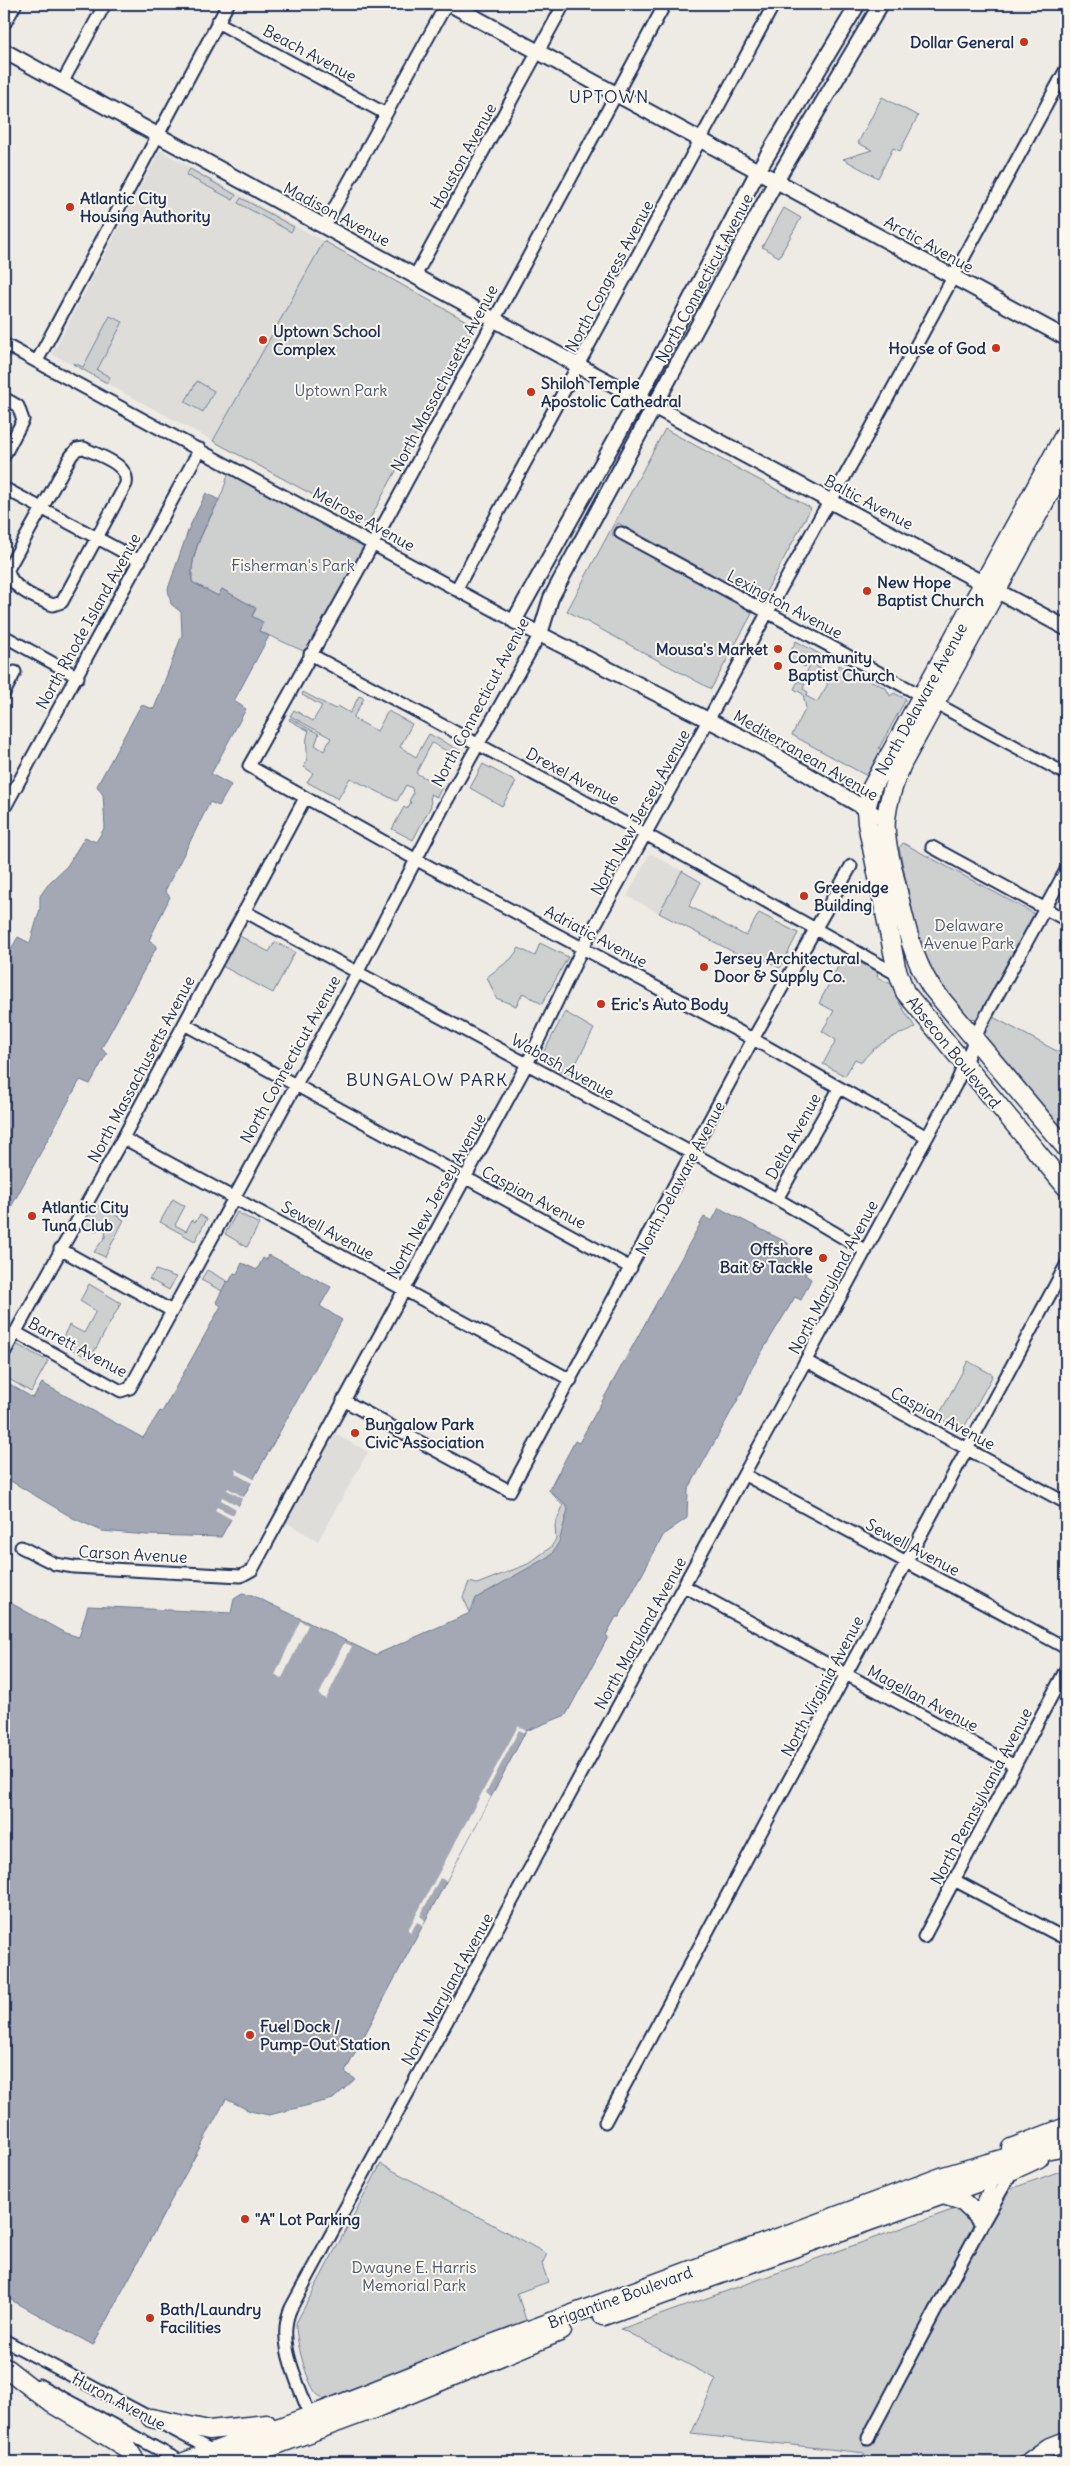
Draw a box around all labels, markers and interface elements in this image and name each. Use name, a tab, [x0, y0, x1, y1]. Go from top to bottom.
street label: Beach Avenue	[260, 20, 360, 86]
place label: Dollar General	[910, 32, 1014, 52]
marker: Dollar General	[1018, 36, 1030, 48]
district label: UPTOWN	[569, 85, 649, 108]
street label: Houston Avenue	[426, 99, 500, 213]
street label: Madison Avenue	[280, 177, 394, 251]
place label: Atlantic City Housing Authority	[80, 188, 211, 227]
street label: North Connecticut Avenue	[651, 190, 757, 366]
street label: North Congress Avenue	[560, 197, 658, 355]
marker: Atlantic City Housing Authority	[64, 201, 76, 213]
street label: Arctic Avenue	[881, 211, 977, 277]
street label: North Massachusetts Avenue	[386, 281, 502, 475]
place label: Uptown School Complex	[273, 321, 381, 360]
marker: Uptown School Complex	[257, 334, 269, 346]
place label: House of God	[889, 338, 987, 358]
marker: House of God	[990, 342, 1002, 354]
place label: Shiloh Temple Apostolic Cathedral	[541, 373, 681, 412]
park label: Uptown Park	[295, 380, 387, 400]
marker: Shiloh Temple Apostolic Cathedral	[525, 386, 537, 398]
street label: Baltic Avenue	[821, 470, 917, 534]
street label: Melrose Avenue	[309, 483, 419, 555]
street label: North Rhode Island Avenue	[31, 530, 145, 712]
park label: Fisherman's Park	[231, 555, 355, 575]
street label: Lexington Avenue	[724, 565, 846, 643]
place label: New Hope Baptist Church	[877, 572, 984, 611]
marker: New Hope Baptist Church	[861, 585, 873, 597]
street label: North Connecticut Avenue	[427, 614, 533, 790]
street label: North Delaware Avenue	[871, 619, 971, 779]
place label: Mousa's Market	[656, 639, 769, 659]
marker: Mousa's Market	[772, 643, 784, 655]
place label: Community Baptist Church	[788, 647, 895, 686]
marker: Community Baptist Church	[772, 660, 784, 672]
street label: Mediterranean Avenue	[730, 705, 882, 805]
street label: North New Jersey Avenue	[586, 726, 694, 898]
street label: Drexel Avenue	[523, 743, 623, 809]
place label: Greenidge Building	[814, 877, 889, 916]
marker: Greenidge Building	[798, 890, 810, 902]
street label: Adriatic Avenue	[541, 901, 651, 971]
park label: Delaware Avenue Park	[924, 915, 1014, 953]
place label: Jersey Architectural Door & Supply Co.	[714, 948, 860, 987]
marker: Jersey Architectural Door & Supply Co.	[698, 961, 710, 973]
street label: North Massachusetts Avenue	[83, 972, 199, 1166]
street label: North Connecticut Avenue	[235, 972, 345, 1146]
street label: Absecon Boulevard	[903, 992, 1005, 1112]
place label: Eric's Auto Body	[611, 994, 728, 1015]
marker: Eric's Auto Body	[595, 998, 607, 1010]
street label: Wabash Avenue	[508, 1029, 618, 1103]
district label: BUNGALOW PARK	[346, 1068, 508, 1091]
street label: Delta Avenue	[761, 1089, 825, 1183]
street label: North Delaware Avenue	[631, 1098, 729, 1258]
street label: North New Jersey Avenue	[382, 1110, 490, 1282]
street label: Caspian Avenue	[478, 1161, 590, 1233]
street label: Sewell Avenue	[278, 1196, 378, 1264]
place label: Atlantic City Tuna Club	[42, 1197, 129, 1235]
street label: North Maryland Avenue	[784, 1197, 882, 1357]
marker: Atlantic City Tuna Club	[26, 1210, 38, 1222]
place label: Offshore Bait & Tackle	[720, 1239, 813, 1277]
marker: Offshore Bait & Tackle	[817, 1252, 829, 1264]
street label: Barrett Avenue	[25, 1313, 131, 1381]
street label: Caspian Avenue	[887, 1382, 999, 1454]
place label: Bungalow Park Civic Association	[365, 1414, 484, 1452]
marker: Bungalow Park Civic Association	[349, 1427, 361, 1439]
street label: Sewell Avenue	[863, 1514, 963, 1580]
street label: Carson Avenue	[78, 1541, 188, 1567]
street label: North Maryland Avenue	[590, 1553, 690, 1713]
street label: North Virginia Avenue	[776, 1612, 868, 1760]
street label: Magellan Avenue	[864, 1660, 982, 1736]
street label: North Pennsylvania Avenue	[926, 1704, 1036, 1888]
street label: North Maryland Avenue	[397, 1909, 497, 2069]
place label: Fuel Dock / Pump-Out Station	[260, 2016, 390, 2055]
marker: Fuel Dock / Pump-Out Station	[244, 2029, 256, 2041]
place label: "A" Lot Parking	[255, 2209, 360, 2230]
marker: "A" Lot Parking	[239, 2213, 251, 2225]
park label: Dwayne E. Harris Memorial Park	[352, 2257, 476, 2295]
street label: Brigantine Boulevard	[545, 2262, 695, 2332]
place label: Bath/Laundry Facilities	[160, 2299, 261, 2337]
marker: Bath/Laundry Facilities	[144, 2312, 156, 2324]
street label: Huron Avenue	[69, 2368, 169, 2434]

